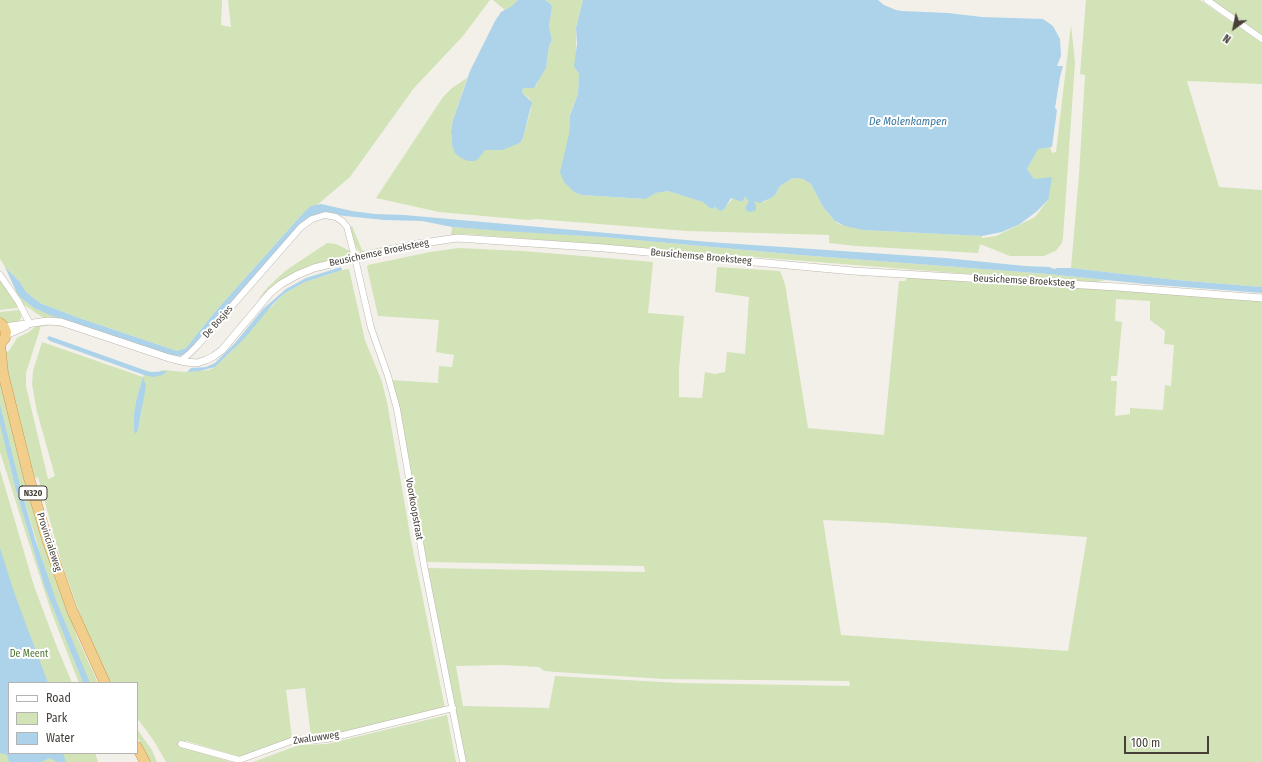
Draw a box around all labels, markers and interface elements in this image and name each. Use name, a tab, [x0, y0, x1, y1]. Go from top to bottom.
north arrow	[1214, 8, 1254, 48]
text: N	[1221, 31, 1233, 46]
water label: De Molenkampen	[869, 115, 947, 129]
street label: Beusichemse Broeksteeg	[328, 237, 430, 269]
street label: Beusichemse Broeksteeg	[650, 247, 752, 267]
street label: Beusichemse Broeksteeg	[973, 272, 1075, 290]
street label: De Bosjes	[200, 303, 236, 341]
street label: Voorkoopstraat	[403, 477, 425, 541]
road number: N320	[19, 486, 47, 500]
street label: Provincialeweg	[34, 511, 64, 573]
park label: De Meent	[10, 648, 48, 660]
legend	[8, 682, 138, 754]
text: Road	[46, 691, 71, 705]
text: Park	[46, 711, 67, 725]
scale bar	[1126, 728, 1211, 754]
street label: Zwaluwweg	[292, 729, 340, 747]
text: Water	[46, 731, 74, 745]
text: 100 m	[1131, 736, 1160, 750]

